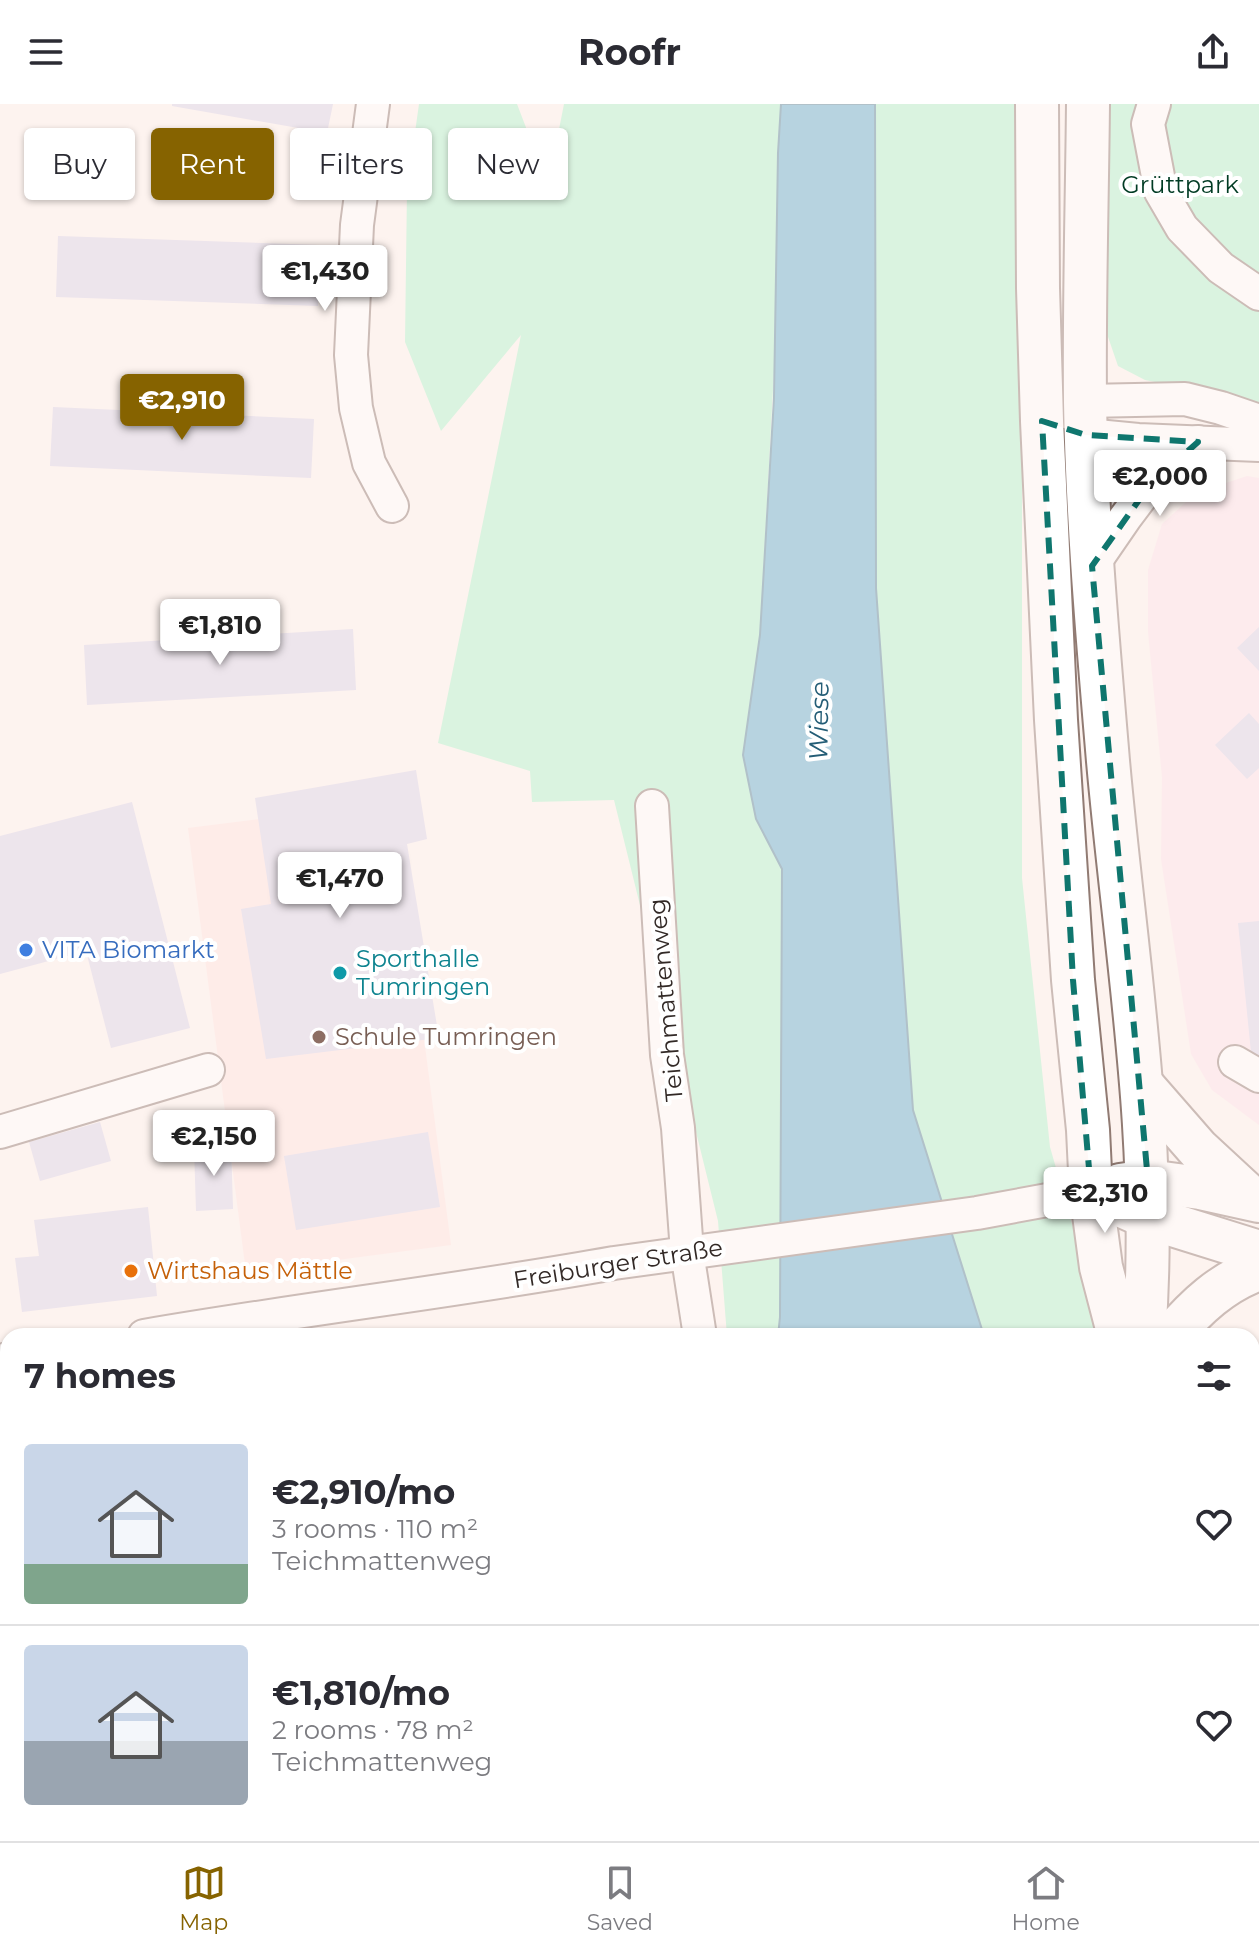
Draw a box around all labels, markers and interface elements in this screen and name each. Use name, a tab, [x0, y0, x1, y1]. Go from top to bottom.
icon: menu	[24, 30, 68, 74]
text: Roofr	[578, 30, 681, 74]
icon: share	[1191, 30, 1235, 74]
chip: Buy	[24, 128, 135, 200]
chip: Rent	[151, 128, 274, 200]
chip: Filters	[290, 128, 432, 200]
chip: New	[448, 128, 568, 200]
park label: Grüttpark	[1121, 170, 1239, 199]
pin: €1,430	[260, 245, 390, 313]
text: €1,430	[280, 255, 370, 287]
pin: €2,910	[117, 374, 247, 442]
text: €2,910	[138, 384, 226, 416]
pin: €2,000	[1095, 450, 1225, 518]
text: €2,000	[1112, 460, 1208, 492]
pin: €1,810	[155, 599, 285, 667]
text: €1,810	[178, 609, 262, 641]
water label: Wiese	[802, 681, 836, 761]
pin: €1,470	[275, 852, 405, 920]
text: €1,470	[296, 862, 384, 894]
street label: Teichmattenweg	[642, 897, 689, 1103]
place label: VITA Biomarkt	[42, 935, 215, 964]
marker: VITA Biomarkt	[17, 941, 35, 959]
place label: Sporthalle Tumringen	[356, 944, 490, 1001]
marker: Sporthalle Tumringen	[331, 964, 349, 982]
place label: Schule Tumringen	[335, 1022, 557, 1051]
marker: Schule Tumringen	[310, 1028, 328, 1046]
pin: €2,150	[149, 1110, 279, 1178]
text: €2,150	[171, 1120, 257, 1152]
pin: €2,310	[1040, 1167, 1170, 1235]
text: €2,310	[1062, 1177, 1148, 1209]
street label: Freiburger Straße	[511, 1233, 725, 1294]
place label: Wirtshaus Mättle	[147, 1256, 353, 1285]
marker: Wirtshaus Mättle	[122, 1262, 140, 1280]
icon: filters	[1192, 1354, 1236, 1398]
text: 7 homes	[24, 1355, 176, 1397]
text: €2,910/mo	[272, 1471, 455, 1513]
icon: home	[88, 1476, 184, 1572]
icon: heart	[1192, 1502, 1236, 1546]
text: 3 rooms · 110 m²	[272, 1513, 478, 1545]
text: Teichmattenweg	[272, 1545, 492, 1577]
text: €1,810/mo	[272, 1672, 450, 1714]
icon: home	[88, 1677, 184, 1773]
icon: heart	[1192, 1703, 1236, 1747]
text: 2 rooms · 78 m²	[272, 1714, 474, 1746]
text: Teichmattenweg	[272, 1746, 492, 1778]
tab: Map	[179, 1861, 228, 1936]
tab: Saved	[587, 1861, 653, 1936]
tab: Home	[1011, 1861, 1080, 1936]

